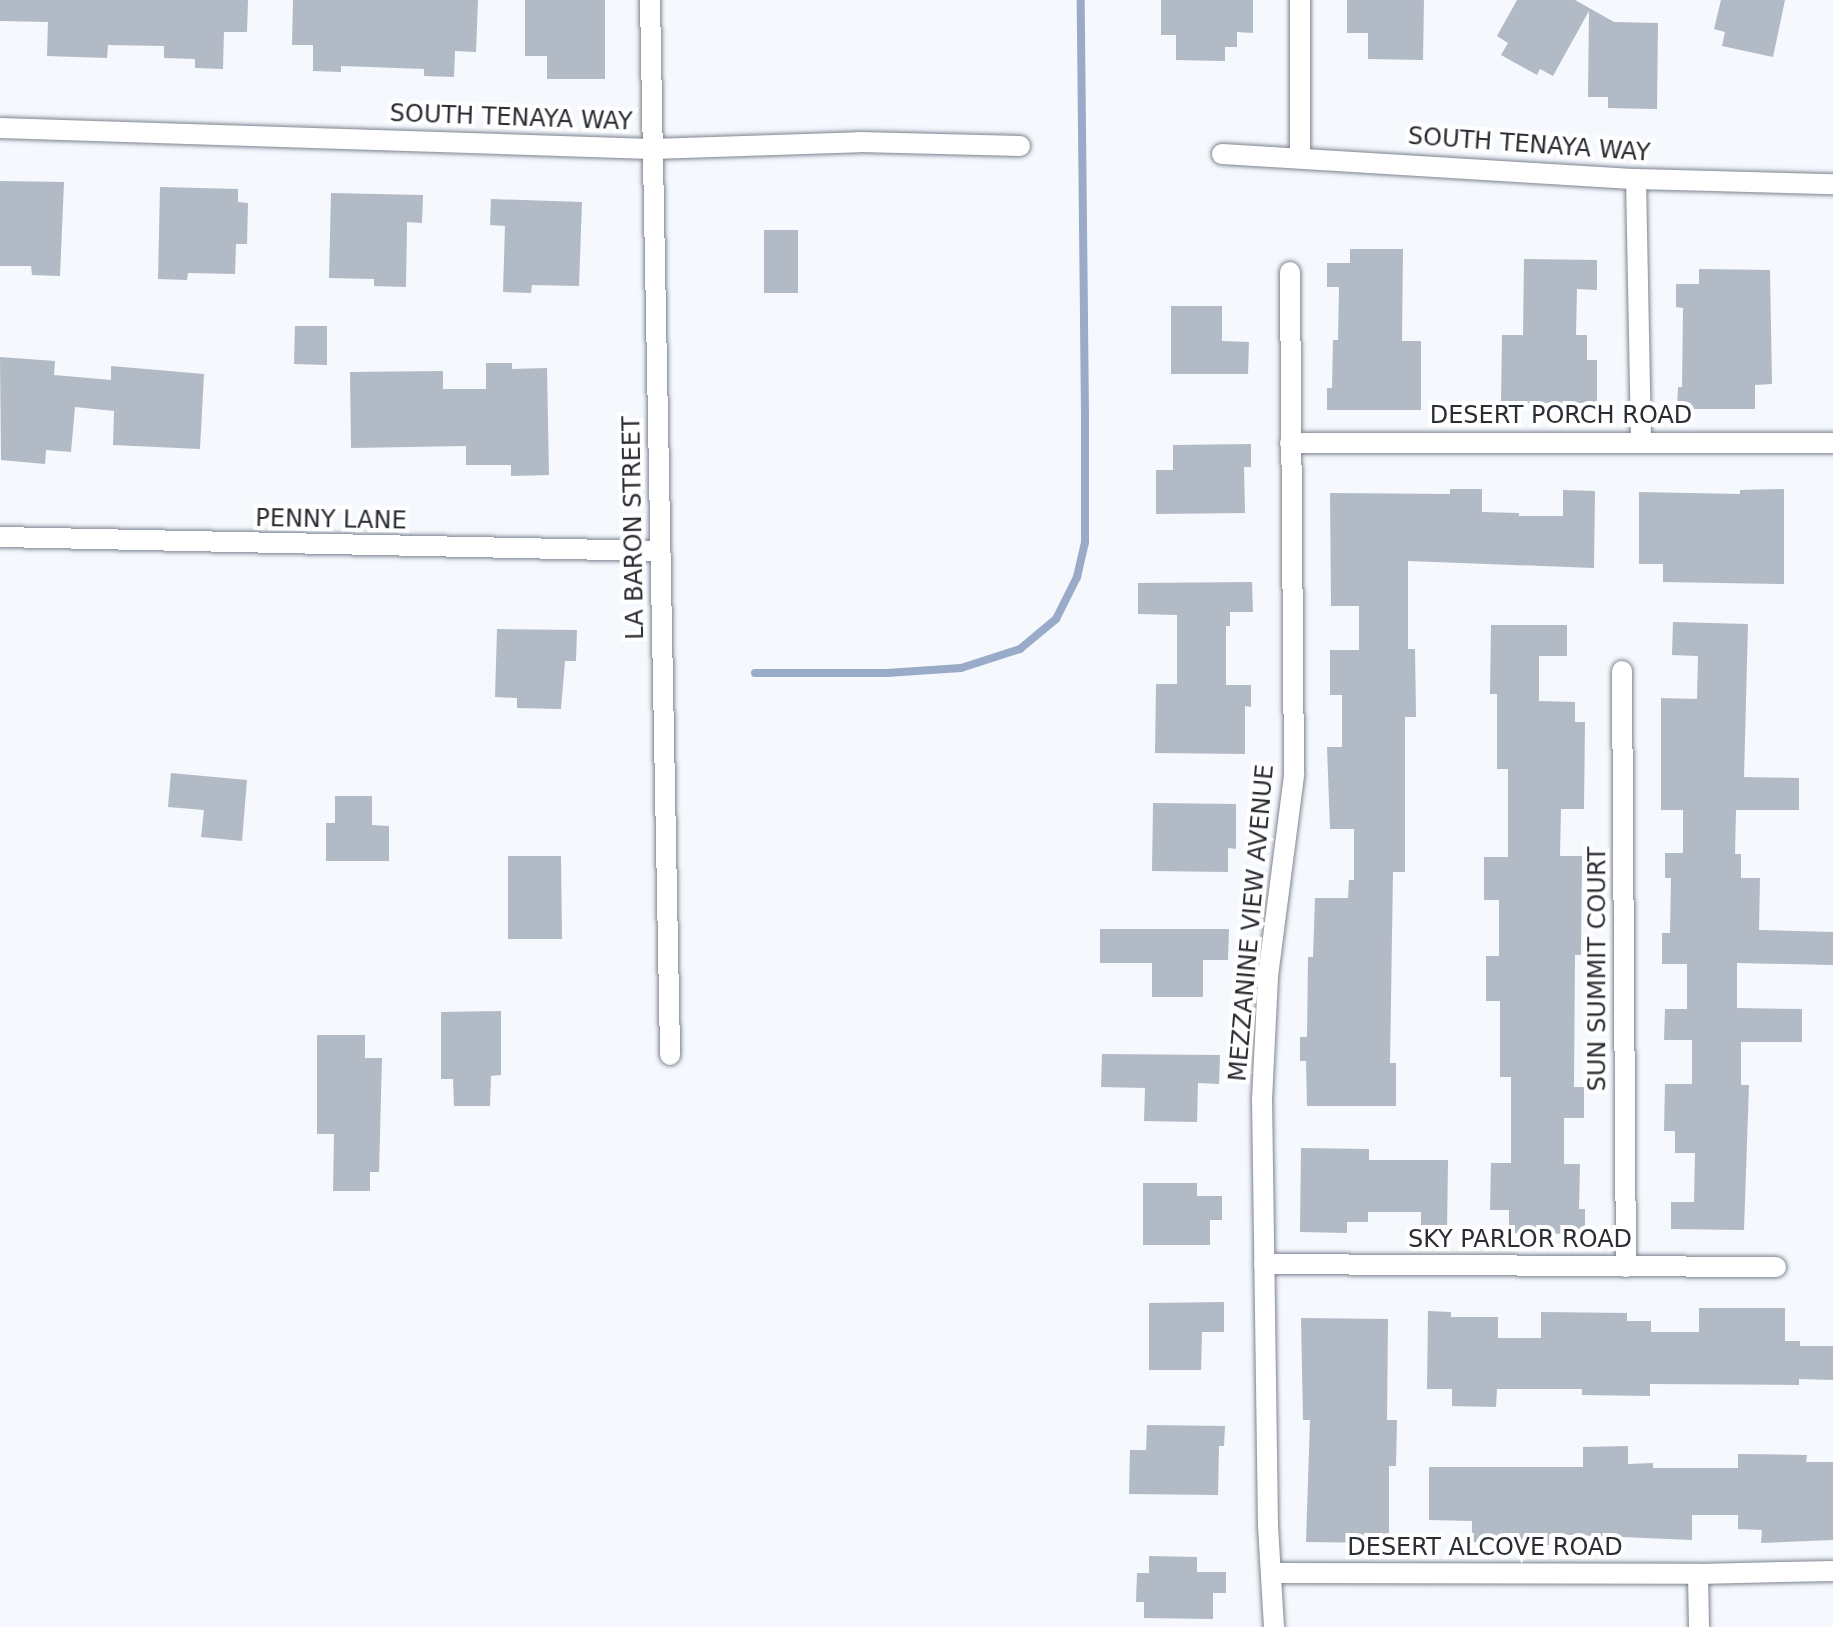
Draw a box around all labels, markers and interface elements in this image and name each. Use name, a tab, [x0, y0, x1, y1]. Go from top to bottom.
street label: SOUTH TENAYA WAY	[389, 99, 633, 137]
street label: SOUTH TENAYA WAY	[1407, 122, 1651, 168]
street label: DESERT PORCH ROAD	[1430, 402, 1692, 430]
street label: LA BARON STREET	[618, 416, 650, 640]
street label: PENNY LANE	[255, 504, 407, 536]
street label: MEZZANINE VIEW AVENUE	[1224, 763, 1280, 1083]
street label: SUN SUMMIT COURT	[1584, 847, 1612, 1091]
street label: SKY PARLOR ROAD	[1408, 1226, 1632, 1254]
street label: DESERT ALCOVE ROAD	[1347, 1534, 1623, 1562]

